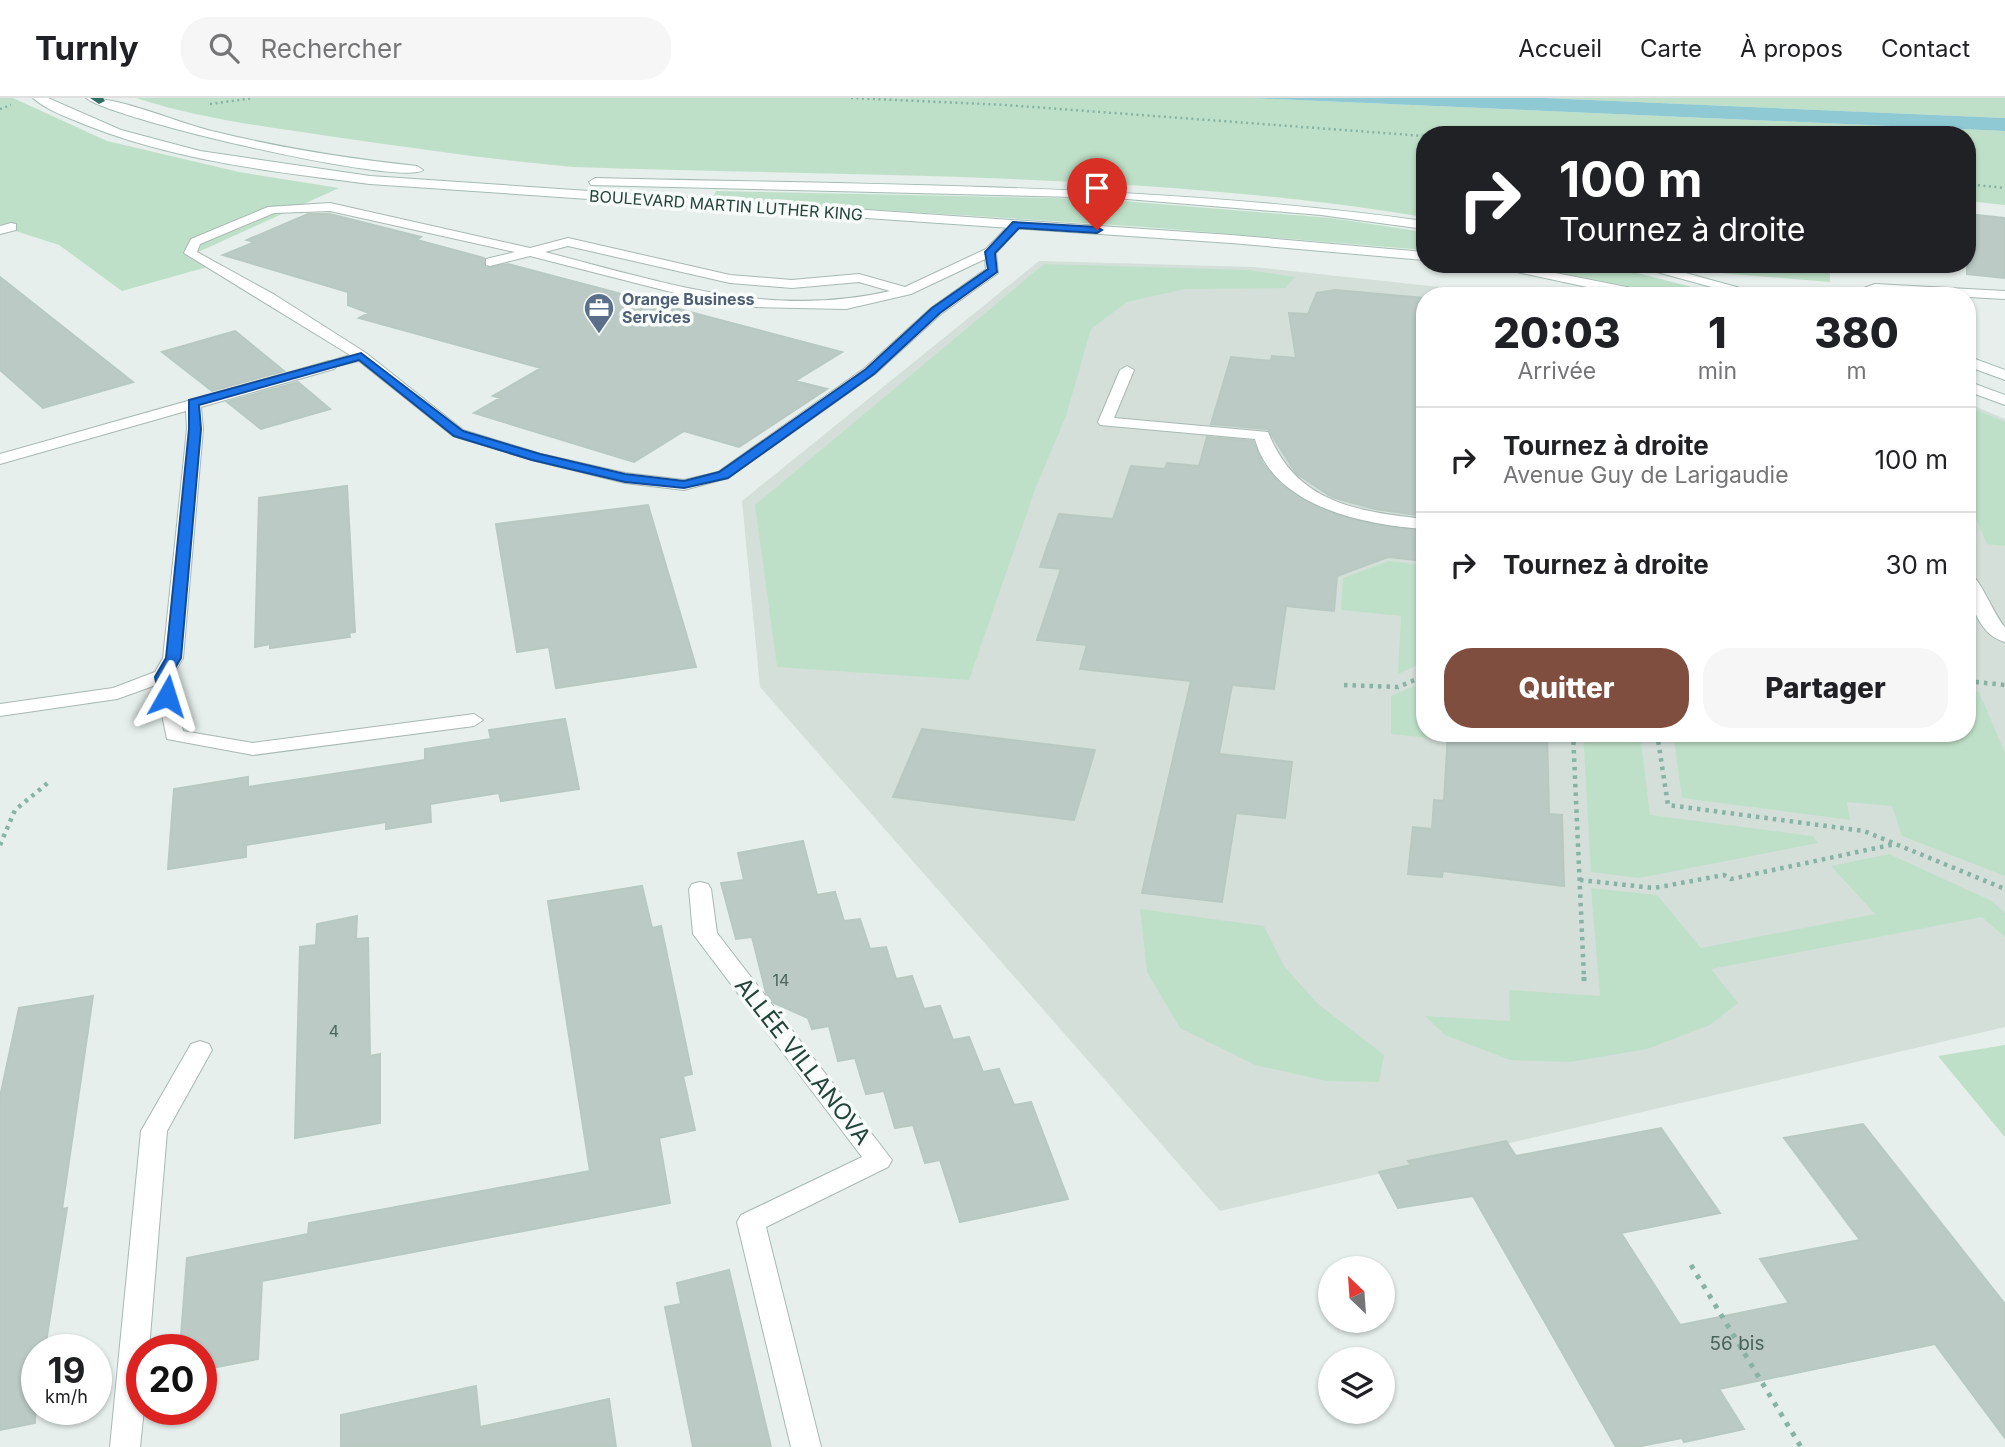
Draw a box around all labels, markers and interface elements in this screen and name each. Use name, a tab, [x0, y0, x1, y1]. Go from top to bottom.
search box	[181, 17, 671, 80]
text: Turnly	[35, 28, 139, 68]
icon: search	[205, 29, 243, 67]
text: Rechercher	[261, 33, 402, 64]
text: Accueil	[1518, 34, 1602, 63]
text: Carte	[1640, 34, 1702, 63]
text: À propos	[1740, 34, 1843, 63]
text: Contact	[1881, 34, 1970, 63]
text: 100 m	[1559, 150, 1703, 209]
icon: right	[1444, 154, 1535, 245]
pin	[1067, 158, 1127, 230]
icon: arrive	[1078, 169, 1116, 207]
street label: BOULEVARD MARTIN LUTHER KING	[589, 185, 863, 225]
text: Tournez à droite	[1559, 210, 1805, 249]
place label: Orange Business Services	[622, 289, 755, 327]
office icon: Orange Business Services	[582, 291, 616, 335]
text: 20:03	[1493, 307, 1621, 358]
text: 1	[1708, 307, 1727, 358]
text: 380	[1814, 307, 1899, 358]
text: Arrivée	[1517, 357, 1596, 385]
text: min	[1698, 357, 1737, 385]
text: m	[1846, 357, 1867, 385]
text: Tournez à droite	[1503, 430, 1709, 461]
icon: right	[1444, 441, 1482, 479]
text: 100 m	[1875, 444, 1948, 475]
text: Avenue Guy de Larigaudie	[1503, 461, 1789, 489]
icon: right	[1444, 546, 1482, 584]
text: Tournez à droite	[1503, 549, 1709, 580]
text: 30 m	[1885, 549, 1948, 580]
button: Quitter	[1444, 648, 1689, 728]
button: Partager	[1703, 648, 1948, 728]
position arrow	[130, 659, 204, 733]
house number: 14	[773, 970, 789, 990]
street label: ALLÉE VILLANOVA	[729, 972, 877, 1150]
house number: 4	[329, 1021, 339, 1041]
north arrow	[1318, 1256, 1395, 1334]
map controls	[1318, 1256, 1395, 1424]
house number: 56 bis	[1710, 1332, 1764, 1355]
speed limit sign: 20	[126, 1334, 217, 1425]
button: layers	[1318, 1347, 1395, 1424]
text: 19	[48, 1349, 85, 1391]
text: km/h	[45, 1386, 88, 1407]

